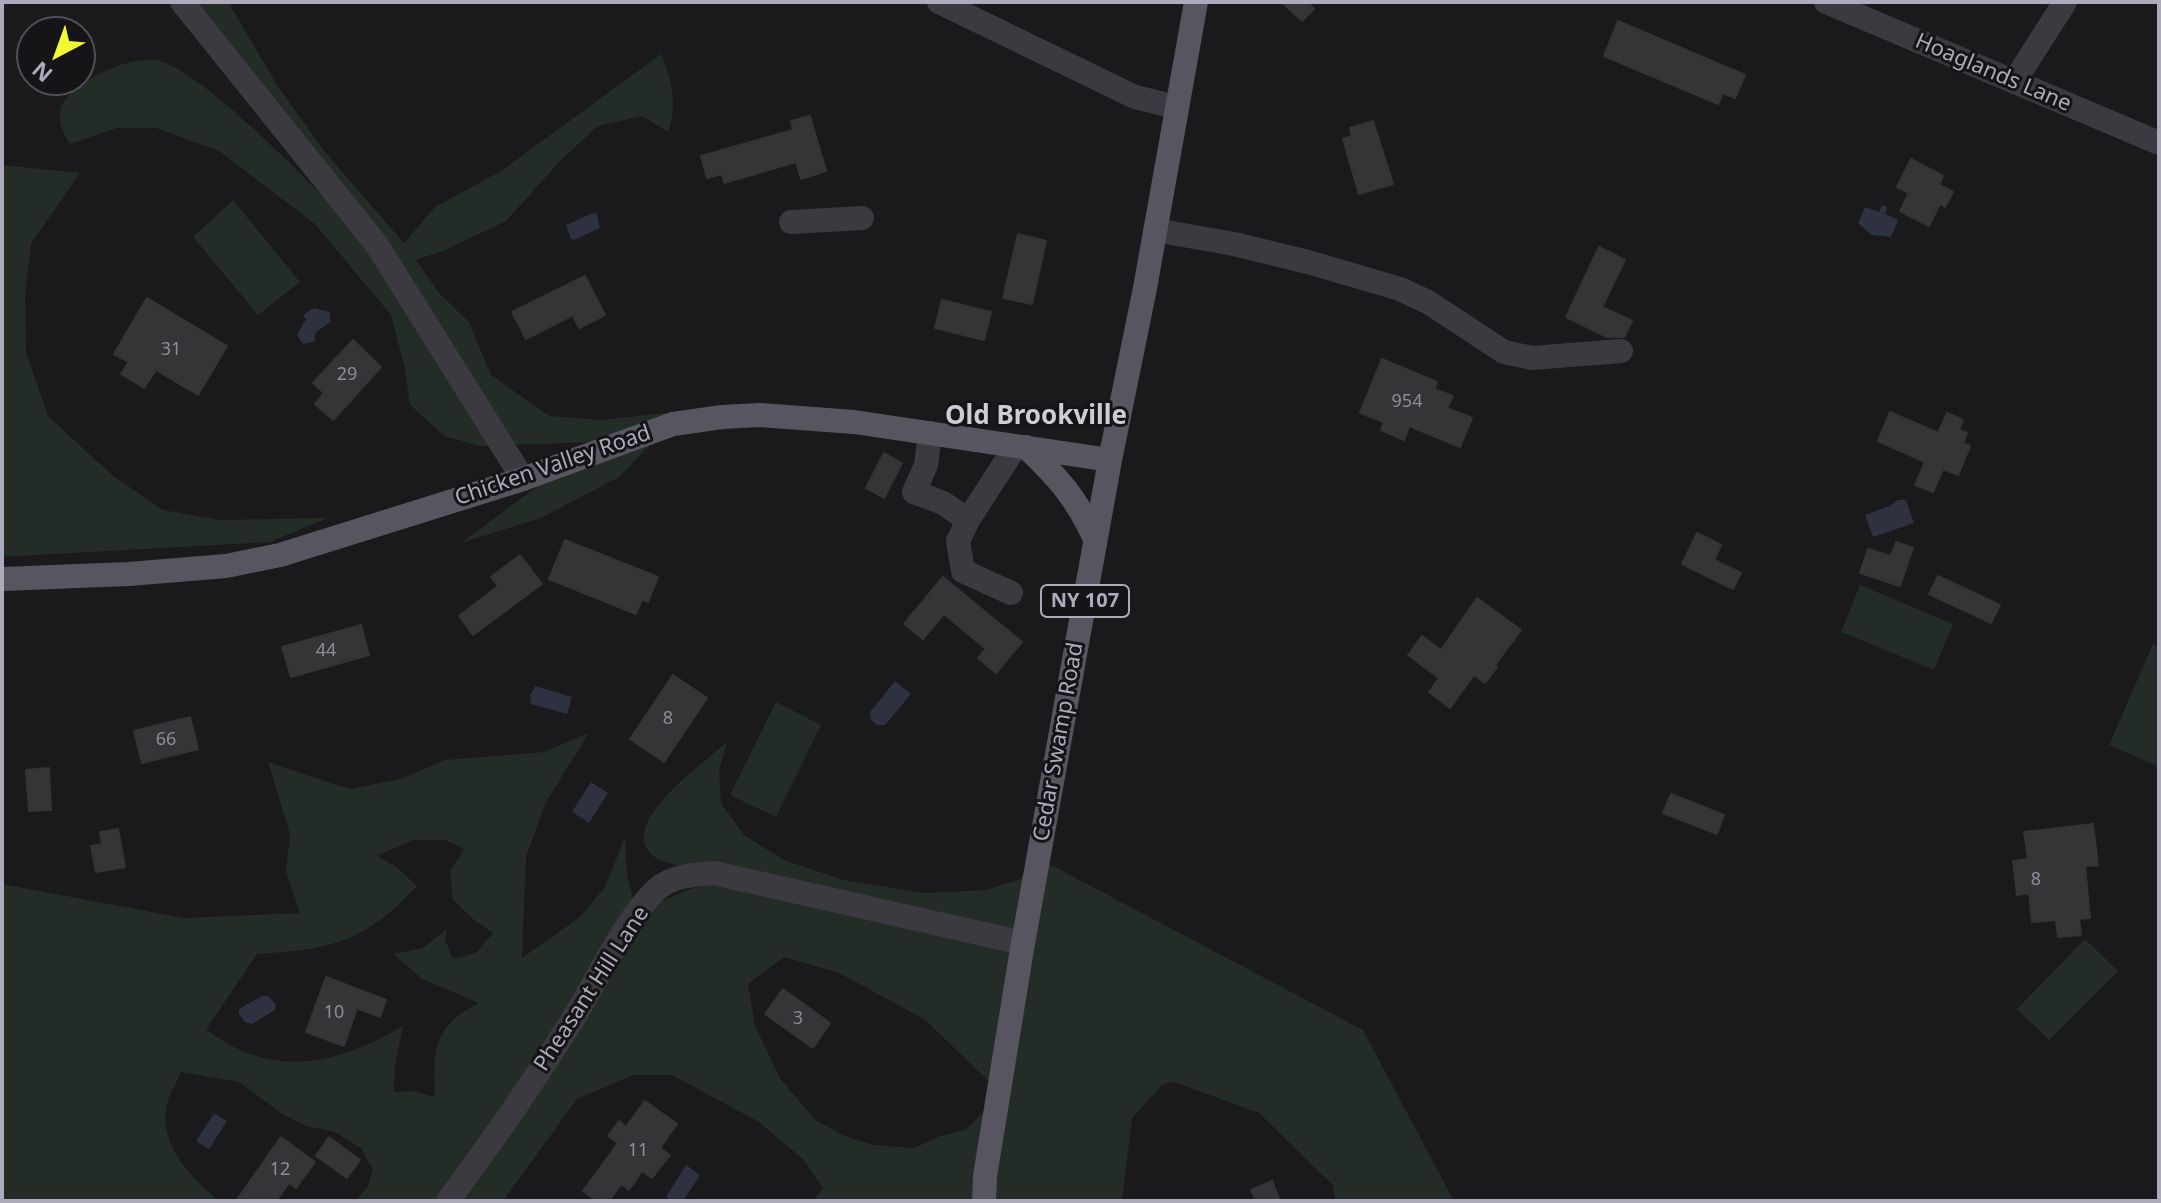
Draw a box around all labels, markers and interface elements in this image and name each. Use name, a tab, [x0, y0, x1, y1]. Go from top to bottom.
north arrow	[16, 16, 96, 96]
street label: Hoaglands Lane	[1911, 28, 2075, 118]
text: N	[25, 55, 58, 90]
house number: 31	[161, 339, 181, 361]
house number: 29	[337, 364, 357, 386]
house number: 954	[1392, 391, 1422, 413]
district label: Old Brookville	[945, 401, 1127, 433]
street label: Chicken Valley Road	[452, 420, 654, 512]
road number: NY 107	[1041, 585, 1129, 617]
house number: 44	[316, 640, 336, 662]
street label: Cedar Swamp Road	[1029, 641, 1089, 843]
house number: 8	[663, 708, 673, 730]
house number: 66	[156, 729, 176, 751]
house number: 8	[2031, 869, 2041, 891]
street label: Pheasant Hill Lane	[529, 902, 655, 1076]
house number: 10	[324, 1002, 344, 1024]
house number: 3	[793, 1008, 803, 1030]
house number: 11	[628, 1140, 648, 1162]
house number: 12	[270, 1159, 290, 1181]

